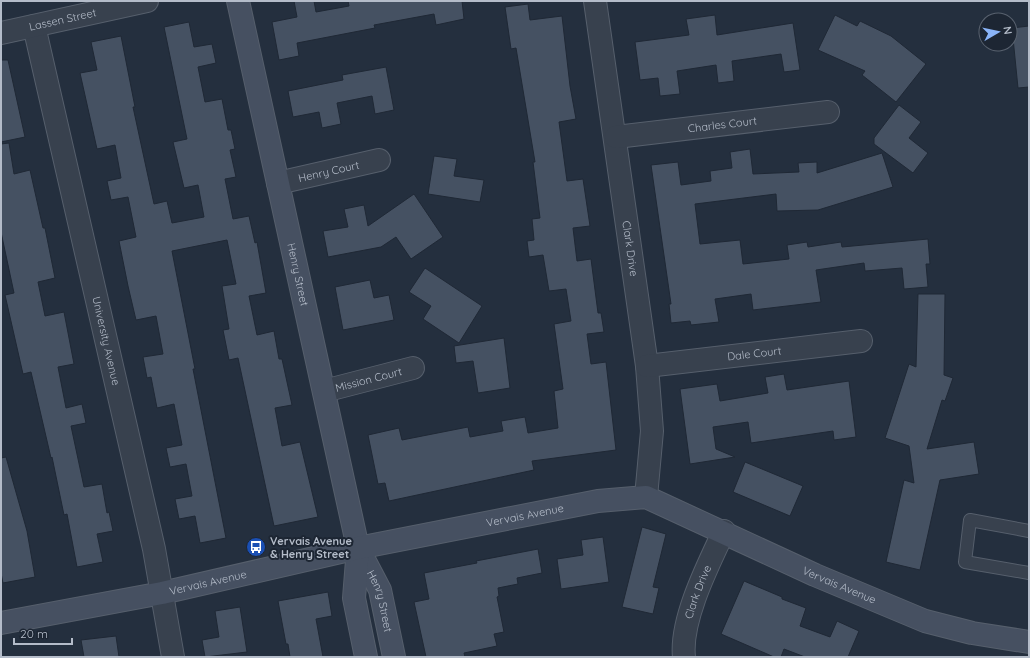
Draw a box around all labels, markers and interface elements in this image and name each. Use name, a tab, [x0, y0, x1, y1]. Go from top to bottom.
street label: Lassen Street	[28, 5, 98, 34]
north arrow	[978, 12, 1018, 52]
text: N	[1000, 25, 1015, 36]
street label: Charles Court	[687, 113, 758, 135]
street label: Henry Court	[297, 158, 361, 185]
street label: Clark Drive	[619, 220, 641, 277]
street label: Henry Street	[284, 242, 312, 308]
street label: University Avenue	[89, 295, 123, 387]
street label: Dale Court	[726, 343, 782, 364]
street label: Mission Court	[334, 364, 404, 395]
street label: Vervais Avenue	[485, 501, 565, 530]
place label: Vervais Avenue & Henry Street	[270, 534, 352, 561]
bus stop icon: Vervais Avenue & Henry Street	[245, 536, 267, 558]
street label: Clark Drive	[681, 563, 714, 620]
street label: Vervais Avenue	[800, 563, 878, 607]
street label: Vervais Avenue	[168, 567, 248, 598]
street label: Henry Street	[364, 568, 396, 633]
scale bar	[14, 620, 72, 646]
text: 20 m	[20, 626, 48, 641]

